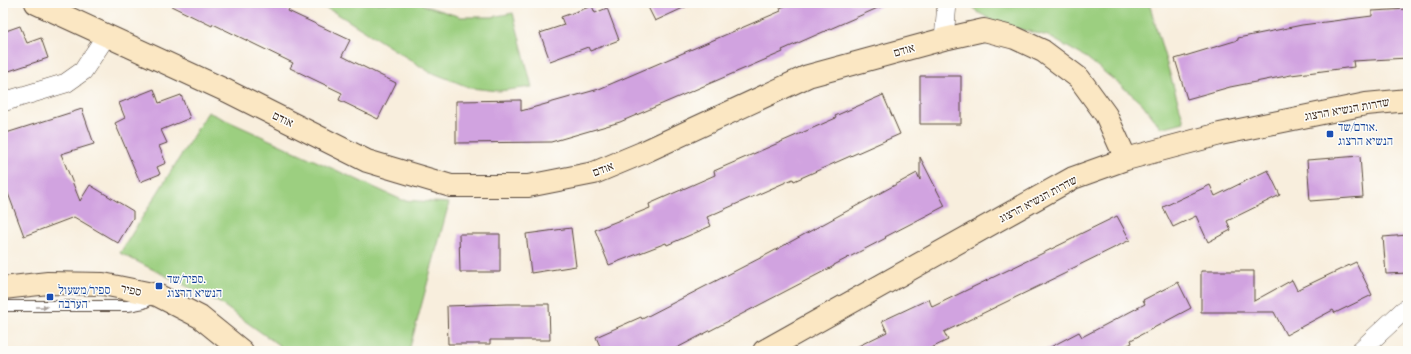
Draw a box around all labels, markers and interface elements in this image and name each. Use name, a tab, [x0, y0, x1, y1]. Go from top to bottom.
street label: אודם	[892, 40, 916, 60]
street label: שדרות הנשיא הרצוג	[1303, 95, 1391, 123]
street label: אודם	[270, 108, 296, 130]
place label: אודם/שד. הנשיא הרצוג	[1338, 120, 1393, 148]
marker: אודם/שד. הנשיא הרצוג	[1325, 129, 1335, 139]
street label: אודם	[590, 159, 616, 179]
street label: שדרות הנשיא הרצוג	[997, 173, 1079, 225]
place label: ספיר/שד. הנשיא הרצוג	[167, 272, 222, 300]
street label: ספיר	[119, 281, 143, 299]
marker: ספיר/שד. הנשיא הרצוג	[154, 281, 164, 291]
place label: ספיר/משעול הערבה	[58, 283, 110, 311]
marker: ספיר/משעול הערבה	[45, 292, 55, 302]
one-way arrow	[36, 304, 49, 310]

